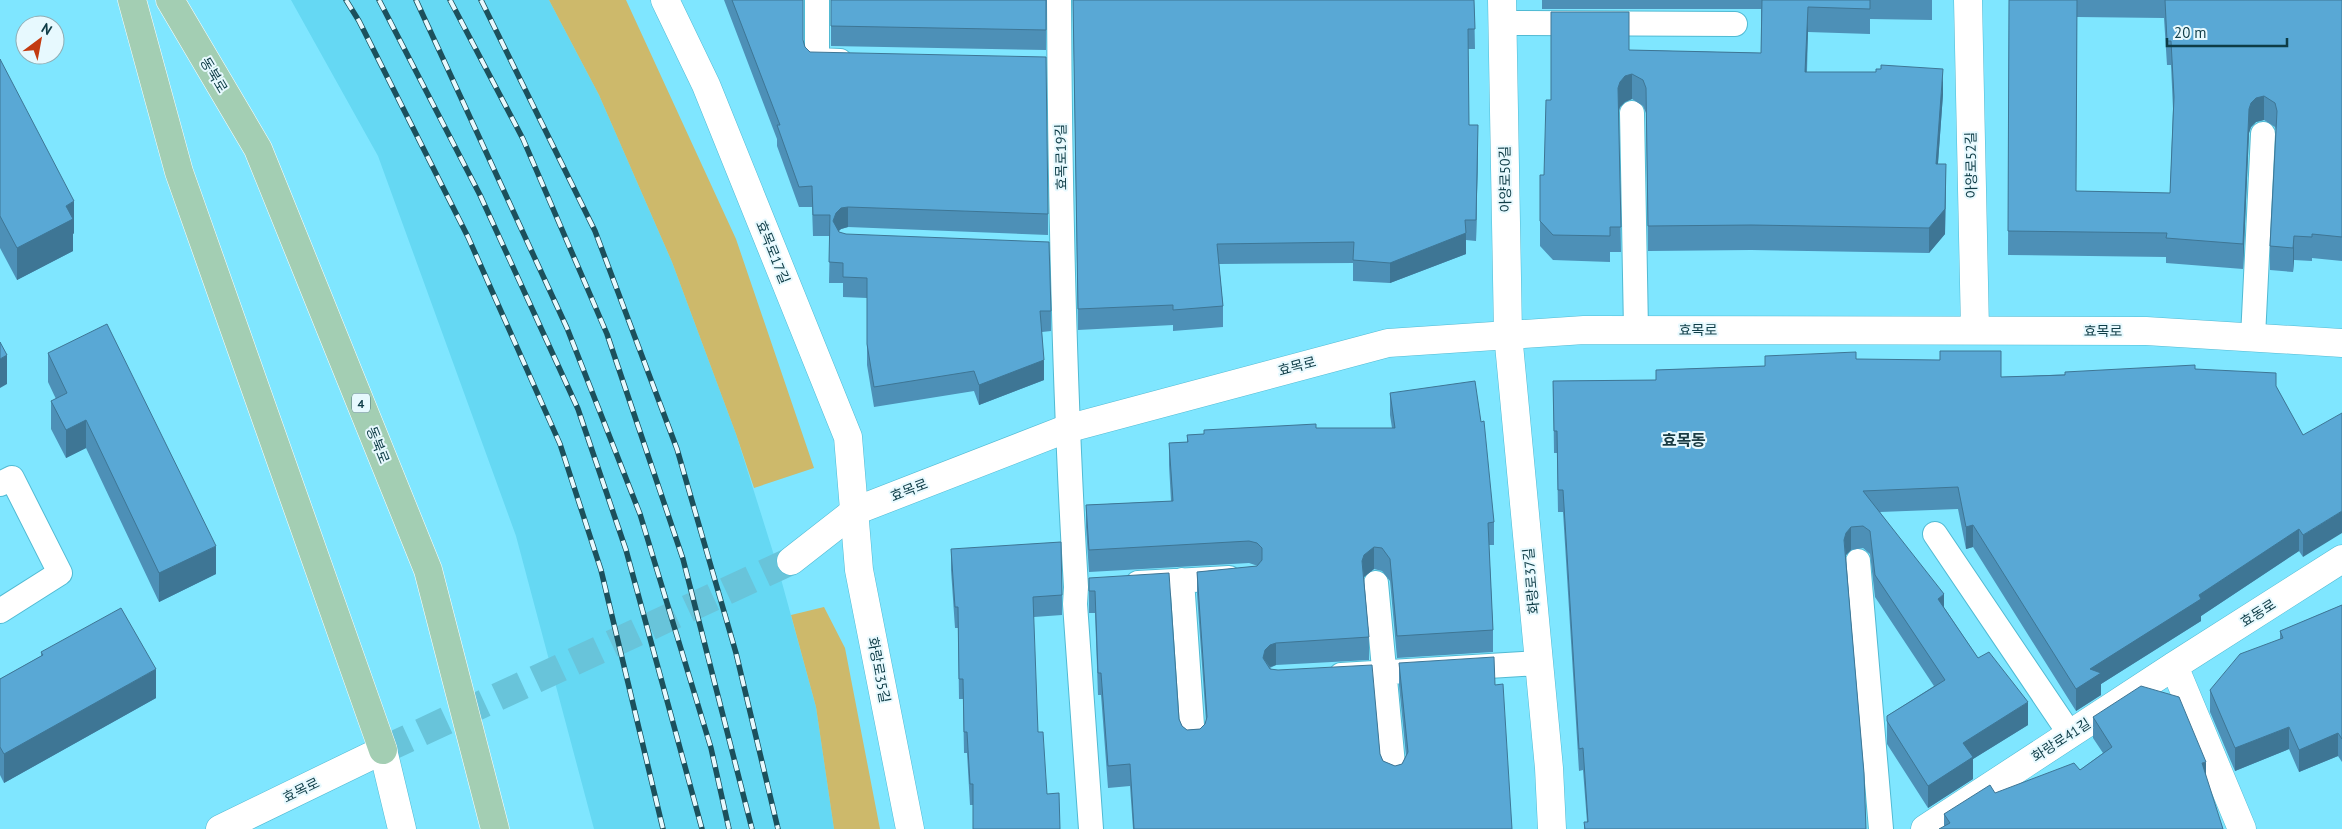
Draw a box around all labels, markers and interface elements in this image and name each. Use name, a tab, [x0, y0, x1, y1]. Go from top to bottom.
north arrow	[15, 15, 65, 65]
scale bar	[2167, 15, 2287, 47]
text: N	[38, 19, 56, 39]
text: 20 m	[2174, 23, 2207, 42]
street label: 동북로	[196, 54, 232, 96]
street label: 효목로19길	[1051, 123, 1071, 191]
street label: 아양로52길	[1961, 131, 1981, 199]
street label: 아양로50길	[1495, 145, 1515, 213]
street label: 효목로17길	[752, 218, 794, 286]
street label: 효목로	[1679, 321, 1717, 339]
street label: 효목로	[2084, 322, 2122, 340]
street label: 효목로	[1276, 352, 1318, 380]
road number: 4	[352, 393, 370, 412]
street label: 동북로	[362, 424, 394, 466]
district label: 효목동	[1662, 430, 1706, 450]
street label: 효목로	[888, 475, 930, 505]
street label: 화랑로37길	[1519, 547, 1543, 615]
street label: 효동로	[2237, 595, 2279, 631]
street label: 화랑로35길	[864, 636, 894, 704]
street label: 화랑로41길	[2028, 714, 2094, 766]
street label: 효목로	[280, 773, 322, 807]

